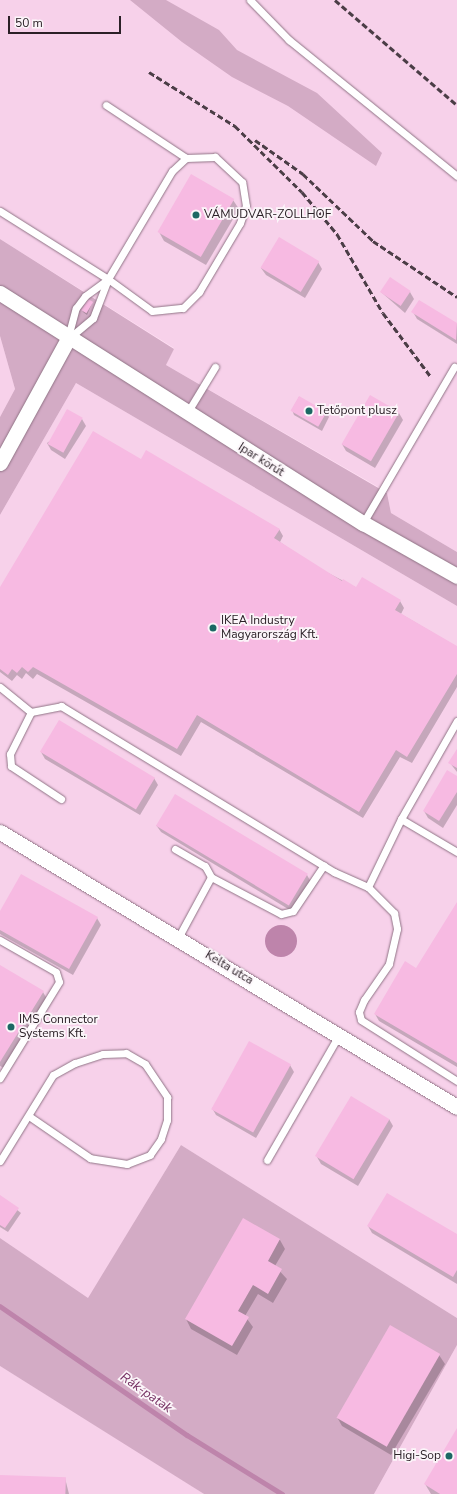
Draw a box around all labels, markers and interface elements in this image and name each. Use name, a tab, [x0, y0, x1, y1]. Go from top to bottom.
scale bar	[10, 8, 123, 34]
text: 50 m	[15, 15, 43, 31]
place label: VÁMUDVAR-ZOLLHOF	[204, 208, 331, 222]
marker: VÁMUDVAR-ZOLLHOF	[191, 210, 201, 220]
place label: Tetőpont plusz	[317, 404, 397, 418]
marker: Tetőpont plusz	[304, 406, 314, 416]
street label: Ipar körút	[235, 440, 287, 480]
place label: IKEA Industry Magyarország Kft.	[221, 614, 318, 642]
marker: IKEA Industry Magyarország Kft.	[208, 623, 218, 633]
street label: Kelta utca	[202, 948, 256, 988]
place label: IMS Connector Systems Kft.	[19, 1013, 98, 1041]
marker: IMS Connector Systems Kft.	[6, 1022, 16, 1032]
water label: Rák-patak	[117, 1370, 175, 1416]
place label: Higi-Sop	[393, 1449, 441, 1463]
marker: Higi-Sop	[444, 1451, 454, 1461]

